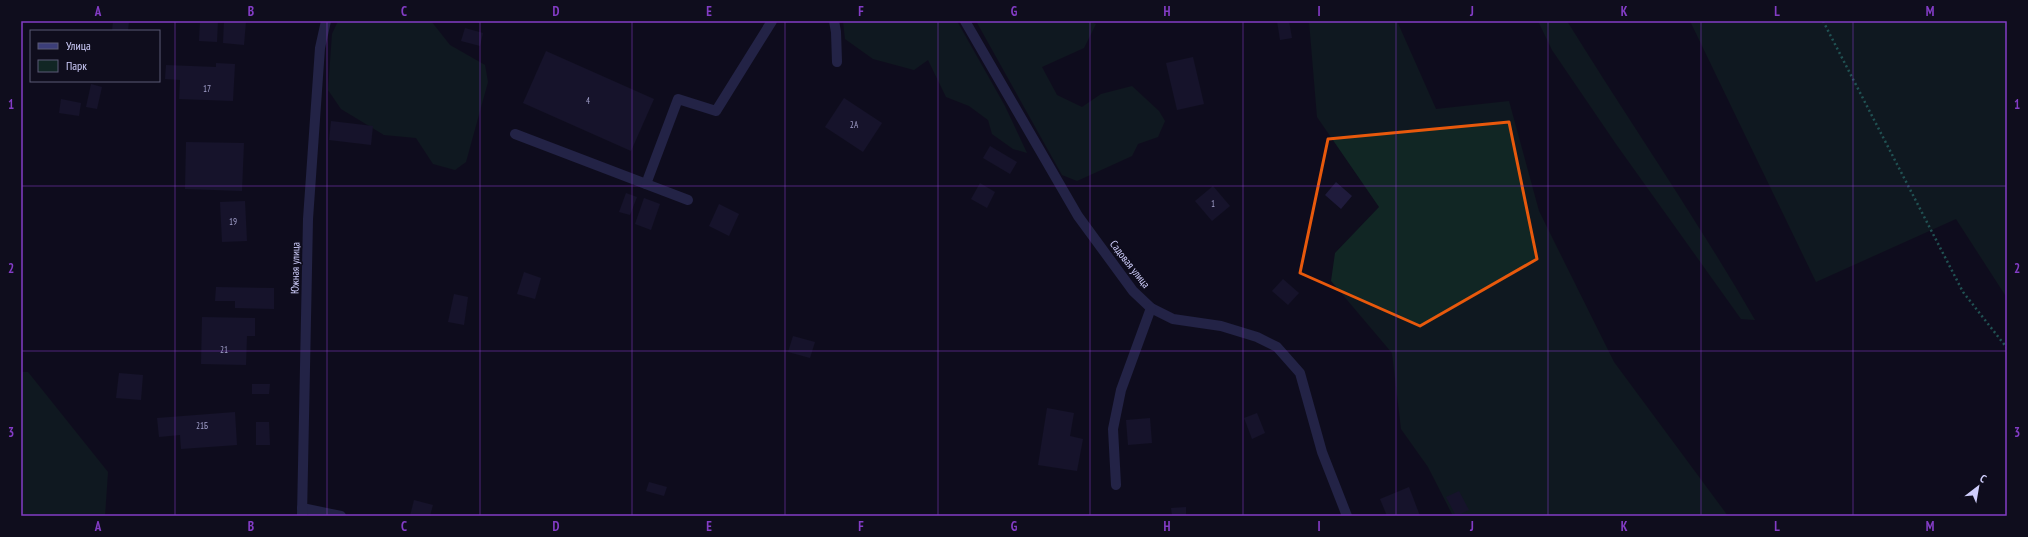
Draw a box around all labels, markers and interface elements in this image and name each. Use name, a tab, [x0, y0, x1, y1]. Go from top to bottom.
text: A	[94, 3, 102, 20]
text: B	[248, 3, 254, 20]
text: C	[401, 3, 407, 20]
text: D	[553, 3, 560, 20]
text: E	[706, 3, 712, 20]
text: F	[858, 3, 864, 20]
text: G	[1011, 3, 1018, 20]
text: H	[1164, 3, 1171, 20]
text: I	[1317, 3, 1321, 20]
text: J	[1469, 3, 1474, 20]
text: K	[1621, 3, 1628, 20]
text: L	[1774, 3, 1780, 20]
text: M	[1926, 3, 1935, 20]
legend	[30, 30, 160, 82]
text: Улица	[66, 38, 91, 53]
text: Парк	[66, 58, 87, 73]
house number: 17	[203, 83, 211, 94]
house number: 4	[586, 95, 590, 106]
text: 1	[8, 96, 14, 113]
text: 1	[2014, 96, 2020, 113]
house number: 2А	[850, 119, 859, 130]
house number: 1	[1211, 198, 1215, 209]
house number: 19	[229, 216, 237, 227]
street label: Садовая улица	[1107, 237, 1153, 291]
street label: Южная улица	[288, 242, 302, 294]
text: 2	[8, 260, 14, 277]
text: 2	[2014, 260, 2020, 277]
house number: 21	[220, 344, 228, 355]
house number: 21Б	[196, 420, 208, 431]
text: 3	[8, 424, 14, 441]
text: 3	[2014, 424, 2020, 441]
north arrow	[1958, 467, 1998, 507]
text: С	[1977, 471, 1989, 486]
text: A	[94, 518, 102, 535]
text: B	[248, 518, 254, 535]
text: C	[401, 518, 407, 535]
text: D	[553, 518, 560, 535]
text: E	[706, 518, 712, 535]
text: F	[858, 518, 864, 535]
text: G	[1011, 518, 1018, 535]
text: H	[1164, 518, 1171, 535]
text: I	[1317, 518, 1321, 535]
text: J	[1469, 518, 1474, 535]
text: K	[1621, 518, 1628, 535]
text: L	[1774, 518, 1780, 535]
text: M	[1926, 518, 1935, 535]

